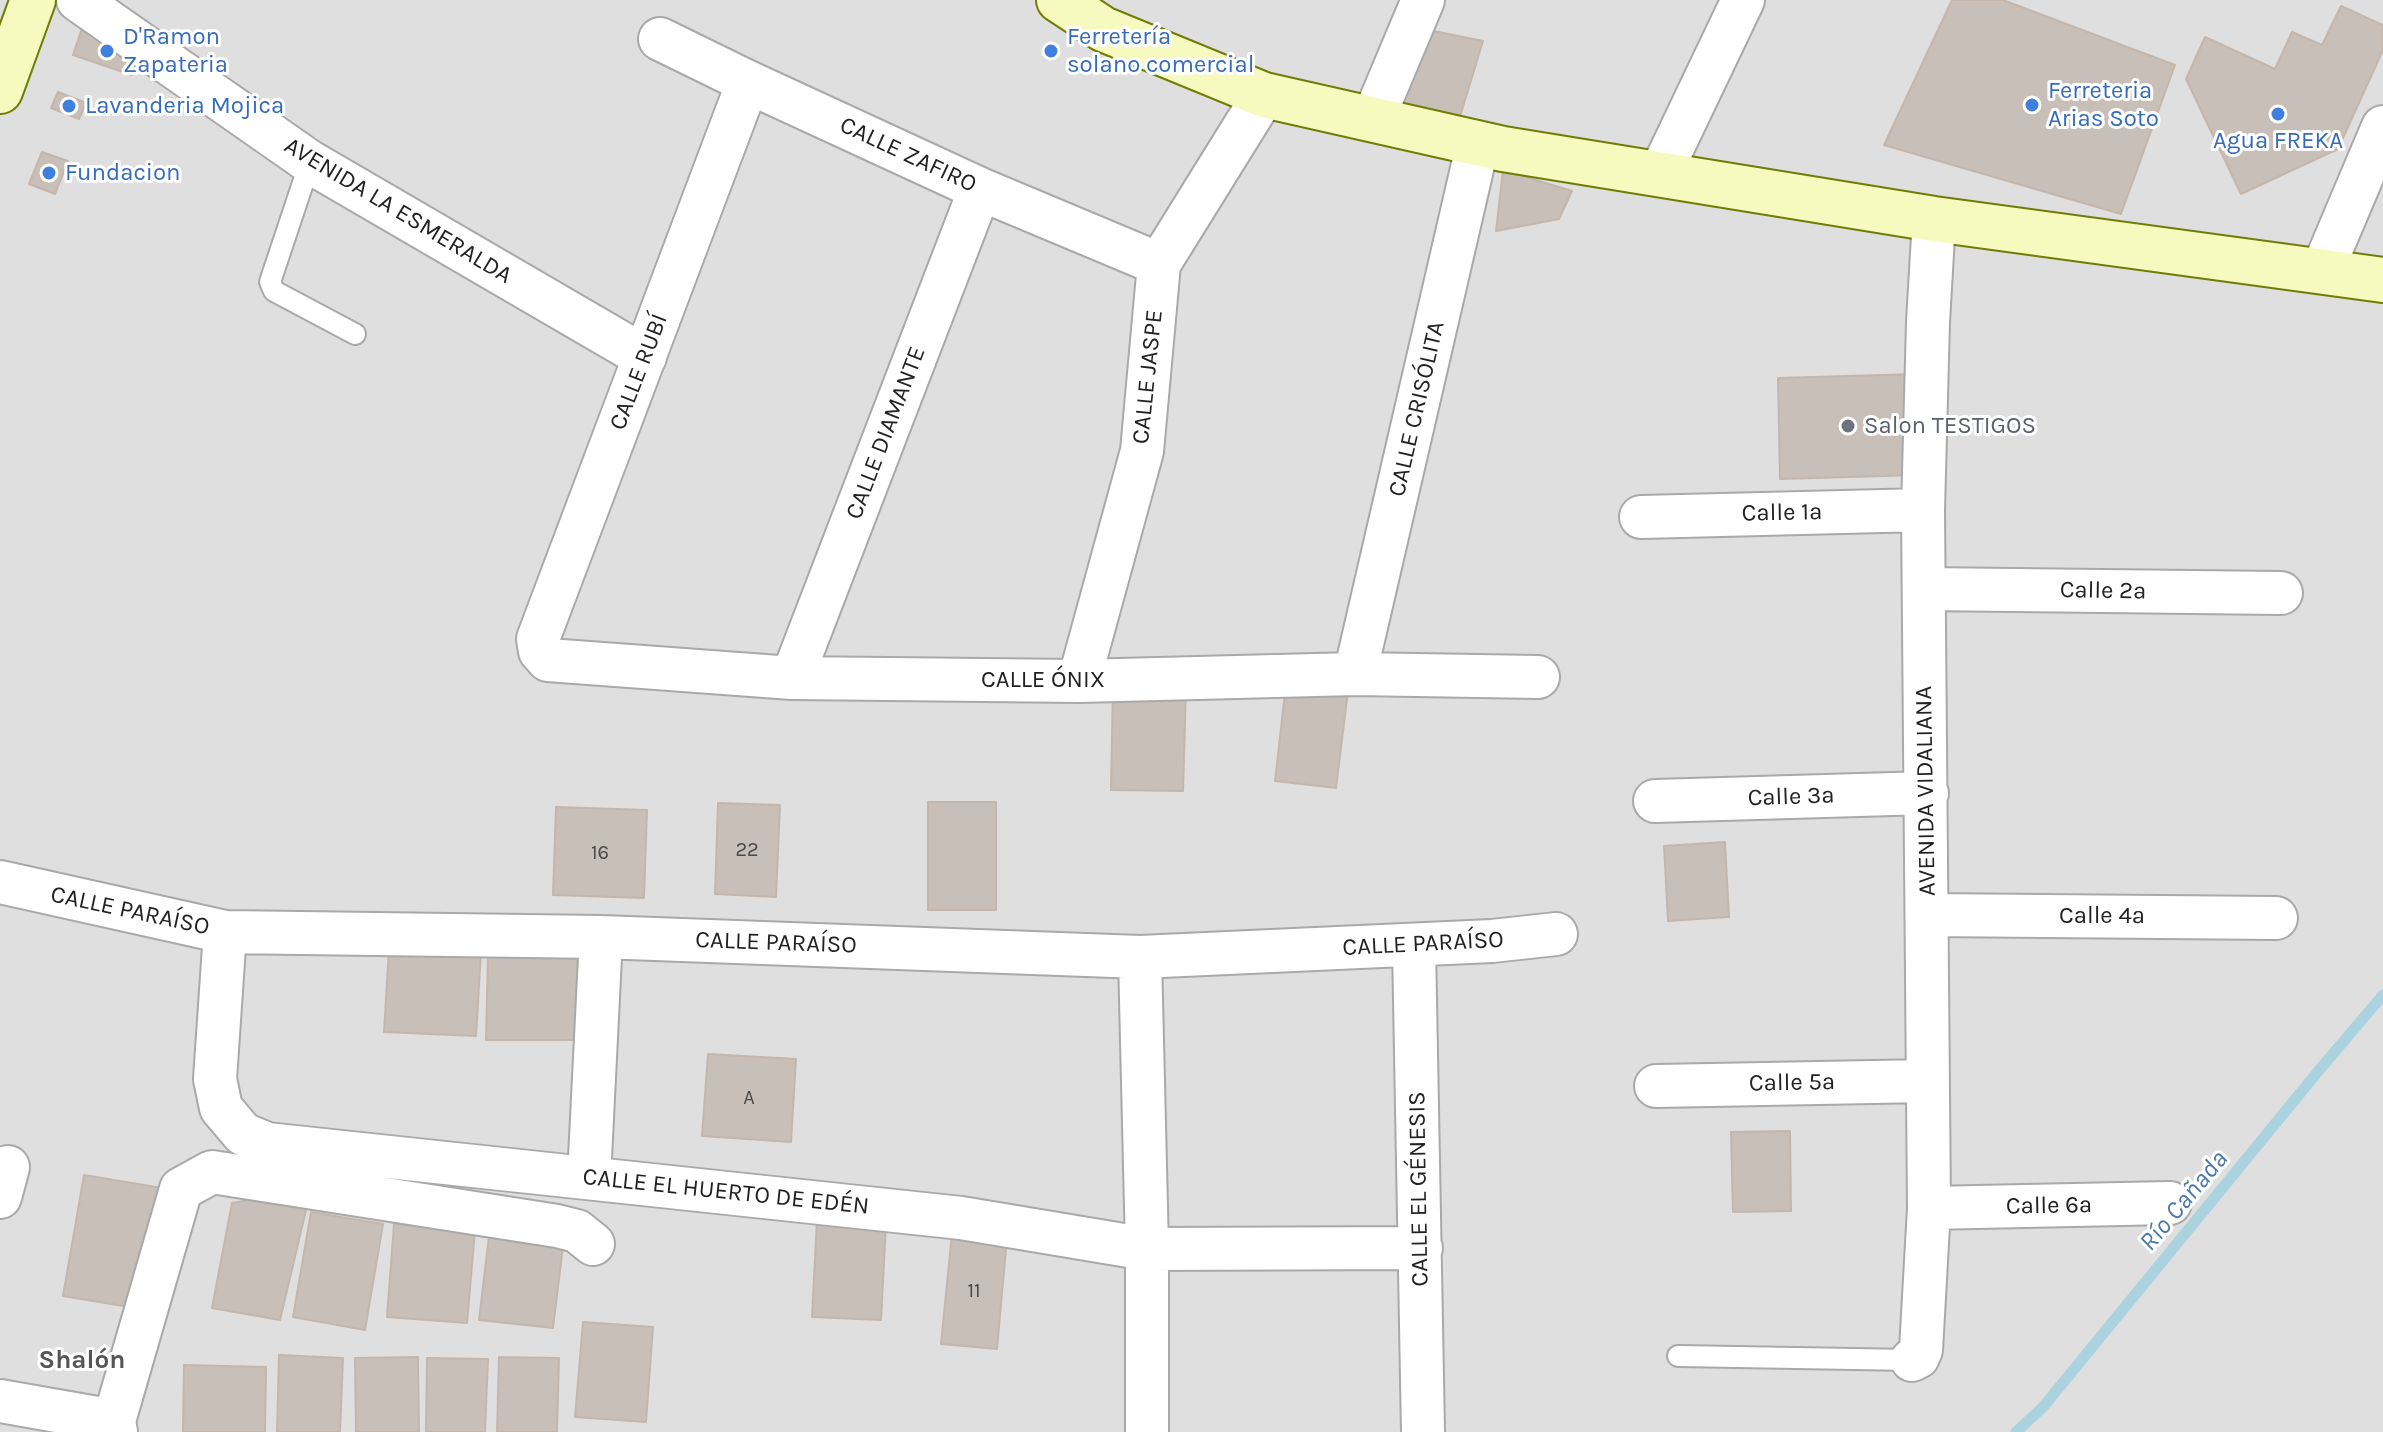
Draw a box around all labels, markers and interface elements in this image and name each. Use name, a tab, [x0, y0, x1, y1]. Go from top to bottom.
place label: D'Ramon Zapateria	[123, 23, 228, 79]
place label: Ferretería solano comercial	[1067, 23, 1254, 79]
marker: D'Ramon Zapateria	[98, 42, 116, 60]
marker: Ferretería solano comercial	[1042, 42, 1060, 60]
place label: Ferreteria Arias Soto	[2048, 77, 2159, 133]
place label: Lavanderia Mojica	[85, 92, 284, 120]
marker: Ferreteria Arias Soto	[2023, 96, 2041, 114]
marker: Lavanderia Mojica	[60, 97, 78, 115]
marker: Agua FREKA	[2269, 105, 2287, 123]
street label: CALLE ZAFIRO	[835, 111, 981, 199]
place label: Agua FREKA	[2213, 127, 2343, 155]
street label: AVENIDA LA ESMERALDA	[279, 132, 517, 290]
place label: Fundacion	[65, 159, 181, 187]
marker: Fundacion	[40, 164, 58, 182]
street label: CALLE JASPE	[1127, 308, 1169, 446]
street label: CALLE RUBÍ	[604, 310, 674, 434]
street label: CALLE CRISÓLITA	[1383, 319, 1451, 499]
street label: CALLE DIAMANTE	[840, 343, 932, 523]
place label: Salon TESTIGOS	[1864, 412, 2036, 440]
marker: Salon TESTIGOS	[1839, 417, 1857, 435]
street label: Calle 1ª	[1741, 498, 1823, 528]
street label: Calle 2ª	[2060, 576, 2146, 606]
street label: CALLE ÓNIX	[981, 666, 1105, 694]
street label: AVENIDA VIDALIANA	[1910, 686, 1942, 896]
street label: Calle 3ª	[1747, 781, 1835, 813]
house number: 22	[735, 838, 759, 862]
house number: 16	[591, 841, 609, 865]
street label: CALLE PARAÍSO	[48, 880, 212, 942]
street label: Calle 4ª	[2059, 902, 2145, 930]
street label: CALLE PARAÍSO	[1342, 925, 1504, 963]
street label: CALLE PARAÍSO	[695, 926, 857, 960]
street label: Calle 5ª	[1749, 1068, 1835, 1098]
house number: A	[743, 1086, 755, 1110]
street label: CALLE EL GÉNESIS	[1403, 1091, 1435, 1287]
water label: Río Cañada	[2133, 1144, 2235, 1258]
street label: CALLE EL HUERTO DE EDÉN	[581, 1163, 871, 1221]
street label: Calle 6ª	[2006, 1191, 2092, 1221]
house number: 11	[967, 1279, 981, 1303]
district label: Shalón	[39, 1345, 125, 1377]

